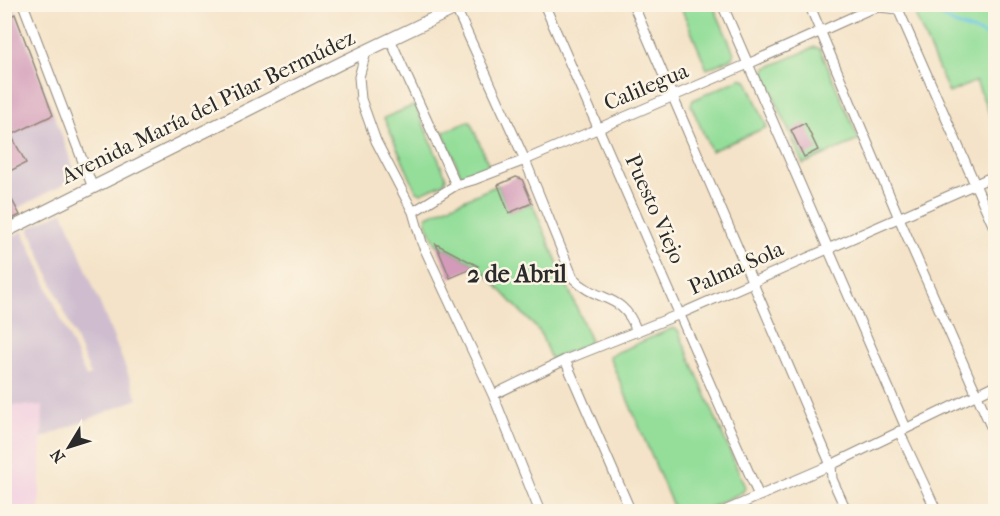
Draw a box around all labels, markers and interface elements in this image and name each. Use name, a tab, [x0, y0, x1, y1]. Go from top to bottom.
street label: Avenida María del Pilar Bermúdez	[56, 24, 359, 190]
street label: Calilegua	[600, 57, 693, 116]
street label: Puesto Viejo	[619, 150, 691, 268]
street label: Palma Sola	[685, 235, 788, 300]
district label: 2 de Abril	[467, 260, 567, 288]
north arrow	[39, 417, 99, 477]
text: N	[46, 445, 69, 467]

